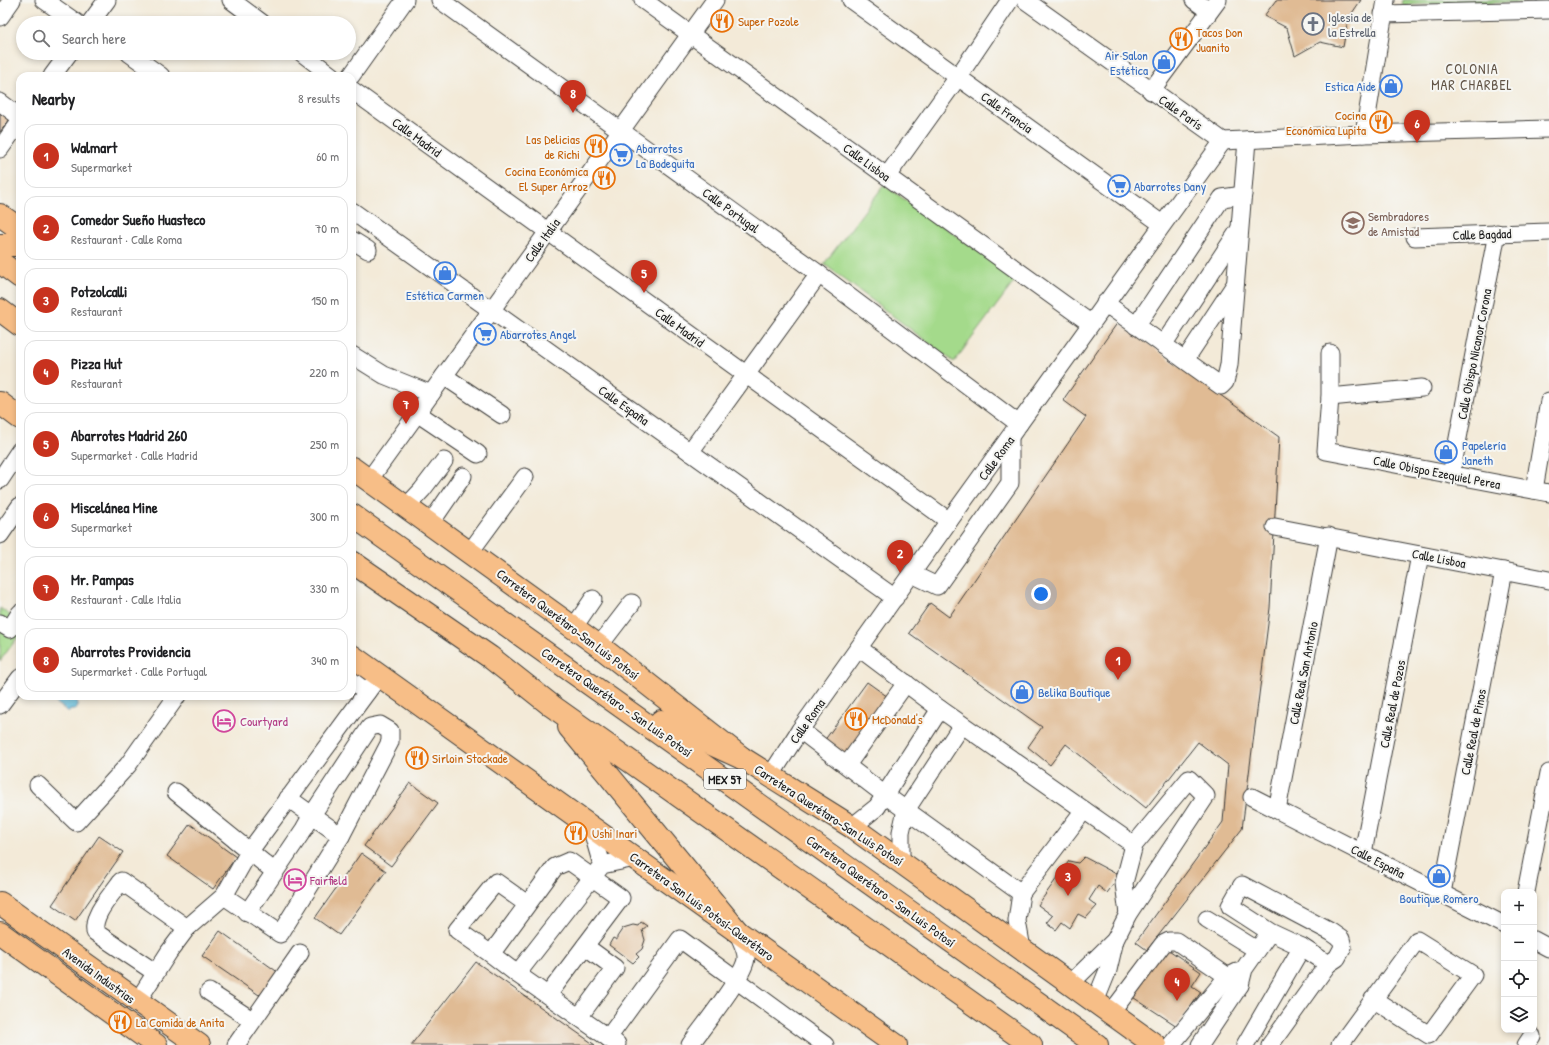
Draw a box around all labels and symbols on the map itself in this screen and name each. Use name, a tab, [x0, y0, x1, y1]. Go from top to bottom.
restaurant icon: Super Pozole	[709, 8, 735, 34]
place label: Iglesia de la Estrella	[1328, 8, 1376, 41]
church icon: Iglesia de la Estrella	[1300, 11, 1326, 37]
place label: Super Pozole	[738, 12, 799, 30]
place label: Tacos Don Juanito	[1196, 23, 1243, 56]
restaurant icon: Tacos Don Juanito	[1168, 26, 1194, 52]
place label: Air Salon Estética	[1105, 46, 1148, 79]
shop icon: Air Salon Estética	[1151, 49, 1177, 75]
district label: COLONIA MAR CHARBEL	[1431, 59, 1513, 94]
shop icon: Estica Aide	[1378, 73, 1404, 99]
place label: Estica Aide	[1325, 77, 1376, 95]
pin: 8	[560, 80, 586, 113]
street label: Calle Francia	[977, 87, 1037, 137]
street label: Calle París	[1155, 90, 1207, 134]
place label: Cocina Económica Lupita	[1286, 106, 1366, 139]
restaurant icon: Cocina Económica Lupita	[1368, 109, 1394, 135]
pin: 6	[1404, 110, 1430, 143]
street label: Calle Madrid	[389, 113, 445, 161]
place label: Las Delicias de Richi	[526, 130, 580, 163]
restaurant icon: Las Delicias de Richi	[583, 133, 609, 159]
place label: Abarrotes La Bodeguita	[636, 139, 694, 172]
street label: Calle Lisboa	[840, 139, 894, 185]
supermarket icon: Abarrotes La Bodeguita	[608, 142, 634, 168]
place label: Cocina Económica El Super Arroz	[505, 162, 588, 195]
restaurant icon: Cocina Económica El Super Arroz	[591, 165, 617, 191]
supermarket icon: Abarrotes Dany	[1106, 173, 1132, 199]
place label: Abarrotes Dany	[1134, 177, 1207, 195]
street label: Calle Portugal	[699, 183, 764, 237]
place label: Sembradores de Amistad	[1368, 207, 1429, 240]
school or university icon: Sembradores de Amistad	[1340, 210, 1366, 236]
street label: Calle Italia	[520, 214, 564, 266]
street label: Calle Bagdad	[1452, 224, 1512, 244]
shop icon: Estética Carmen	[432, 260, 458, 286]
pin: 5	[631, 260, 657, 293]
place label: Estética Carmen	[406, 286, 484, 304]
street label: Calle Obispo Nicanor Corona	[1452, 287, 1496, 421]
street label: Calle Madrid	[652, 303, 708, 351]
supermarket icon: Abarrotes Angel	[472, 321, 498, 347]
place label: Abarrotes Angel	[500, 325, 577, 343]
street label: Calle España	[595, 381, 653, 429]
pin: 7	[393, 391, 419, 424]
street label: Calle Roma	[974, 432, 1018, 484]
place label: Papelería Janeth	[1462, 436, 1506, 469]
shop icon: Papelería Janeth	[1433, 439, 1459, 465]
street label: Calle Obispo Ezequiel Perea	[1372, 451, 1502, 493]
pin: 2	[887, 540, 913, 573]
street label: Calle Lisboa	[1411, 544, 1467, 572]
street label: Carretera Querétaro-San Luis Potosí	[493, 564, 643, 684]
your location	[1031, 584, 1051, 604]
street label: Calle Real San Antonio	[1284, 620, 1322, 726]
street label: Carretera Querétaro - San Luis Potosí	[538, 643, 696, 761]
pin: 1	[1105, 647, 1131, 680]
street label: Calle Real de Pozos	[1375, 659, 1409, 749]
shop icon: Belika Boutique	[1009, 679, 1035, 705]
place label: Belika Boutique	[1038, 683, 1110, 701]
street label: Calle Real de Pinos	[1456, 688, 1490, 776]
street label: Calle Roma	[785, 695, 829, 747]
restaurant icon: McDonald's	[843, 706, 869, 732]
hotel icon: Courtyard	[211, 708, 237, 734]
place label: McDonald's	[872, 710, 923, 728]
place label: Courtyard	[240, 712, 288, 730]
restaurant icon: Sirloin Stockade	[404, 745, 430, 771]
place label: Sirloin Stockade	[432, 749, 508, 767]
street label: Carretera Querétaro-San Luis Potosí	[751, 760, 907, 870]
road number: MEX 57	[704, 769, 746, 789]
restaurant icon: Ushi Inari	[563, 820, 589, 846]
place label: Ushi Inari	[592, 824, 637, 842]
street label: Carretera Querétaro - San Luis Potosí	[803, 831, 959, 951]
street label: Calle España	[1348, 840, 1408, 882]
street label: Carretera San Luis Potosí-Querétaro	[626, 848, 778, 964]
pin: 3	[1055, 863, 1081, 896]
shop icon: Boutique Romero	[1426, 863, 1452, 889]
hotel icon: Fairfield	[282, 867, 308, 893]
place label: Fairfield	[309, 871, 347, 889]
place label: Boutique Romero	[1399, 889, 1479, 907]
street label: Avenida Industrias	[59, 943, 139, 1007]
pin: 4	[1164, 968, 1190, 1001]
restaurant icon: La Comida de Anita	[107, 1009, 133, 1035]
place label: La Comida de Anita	[136, 1013, 224, 1031]

